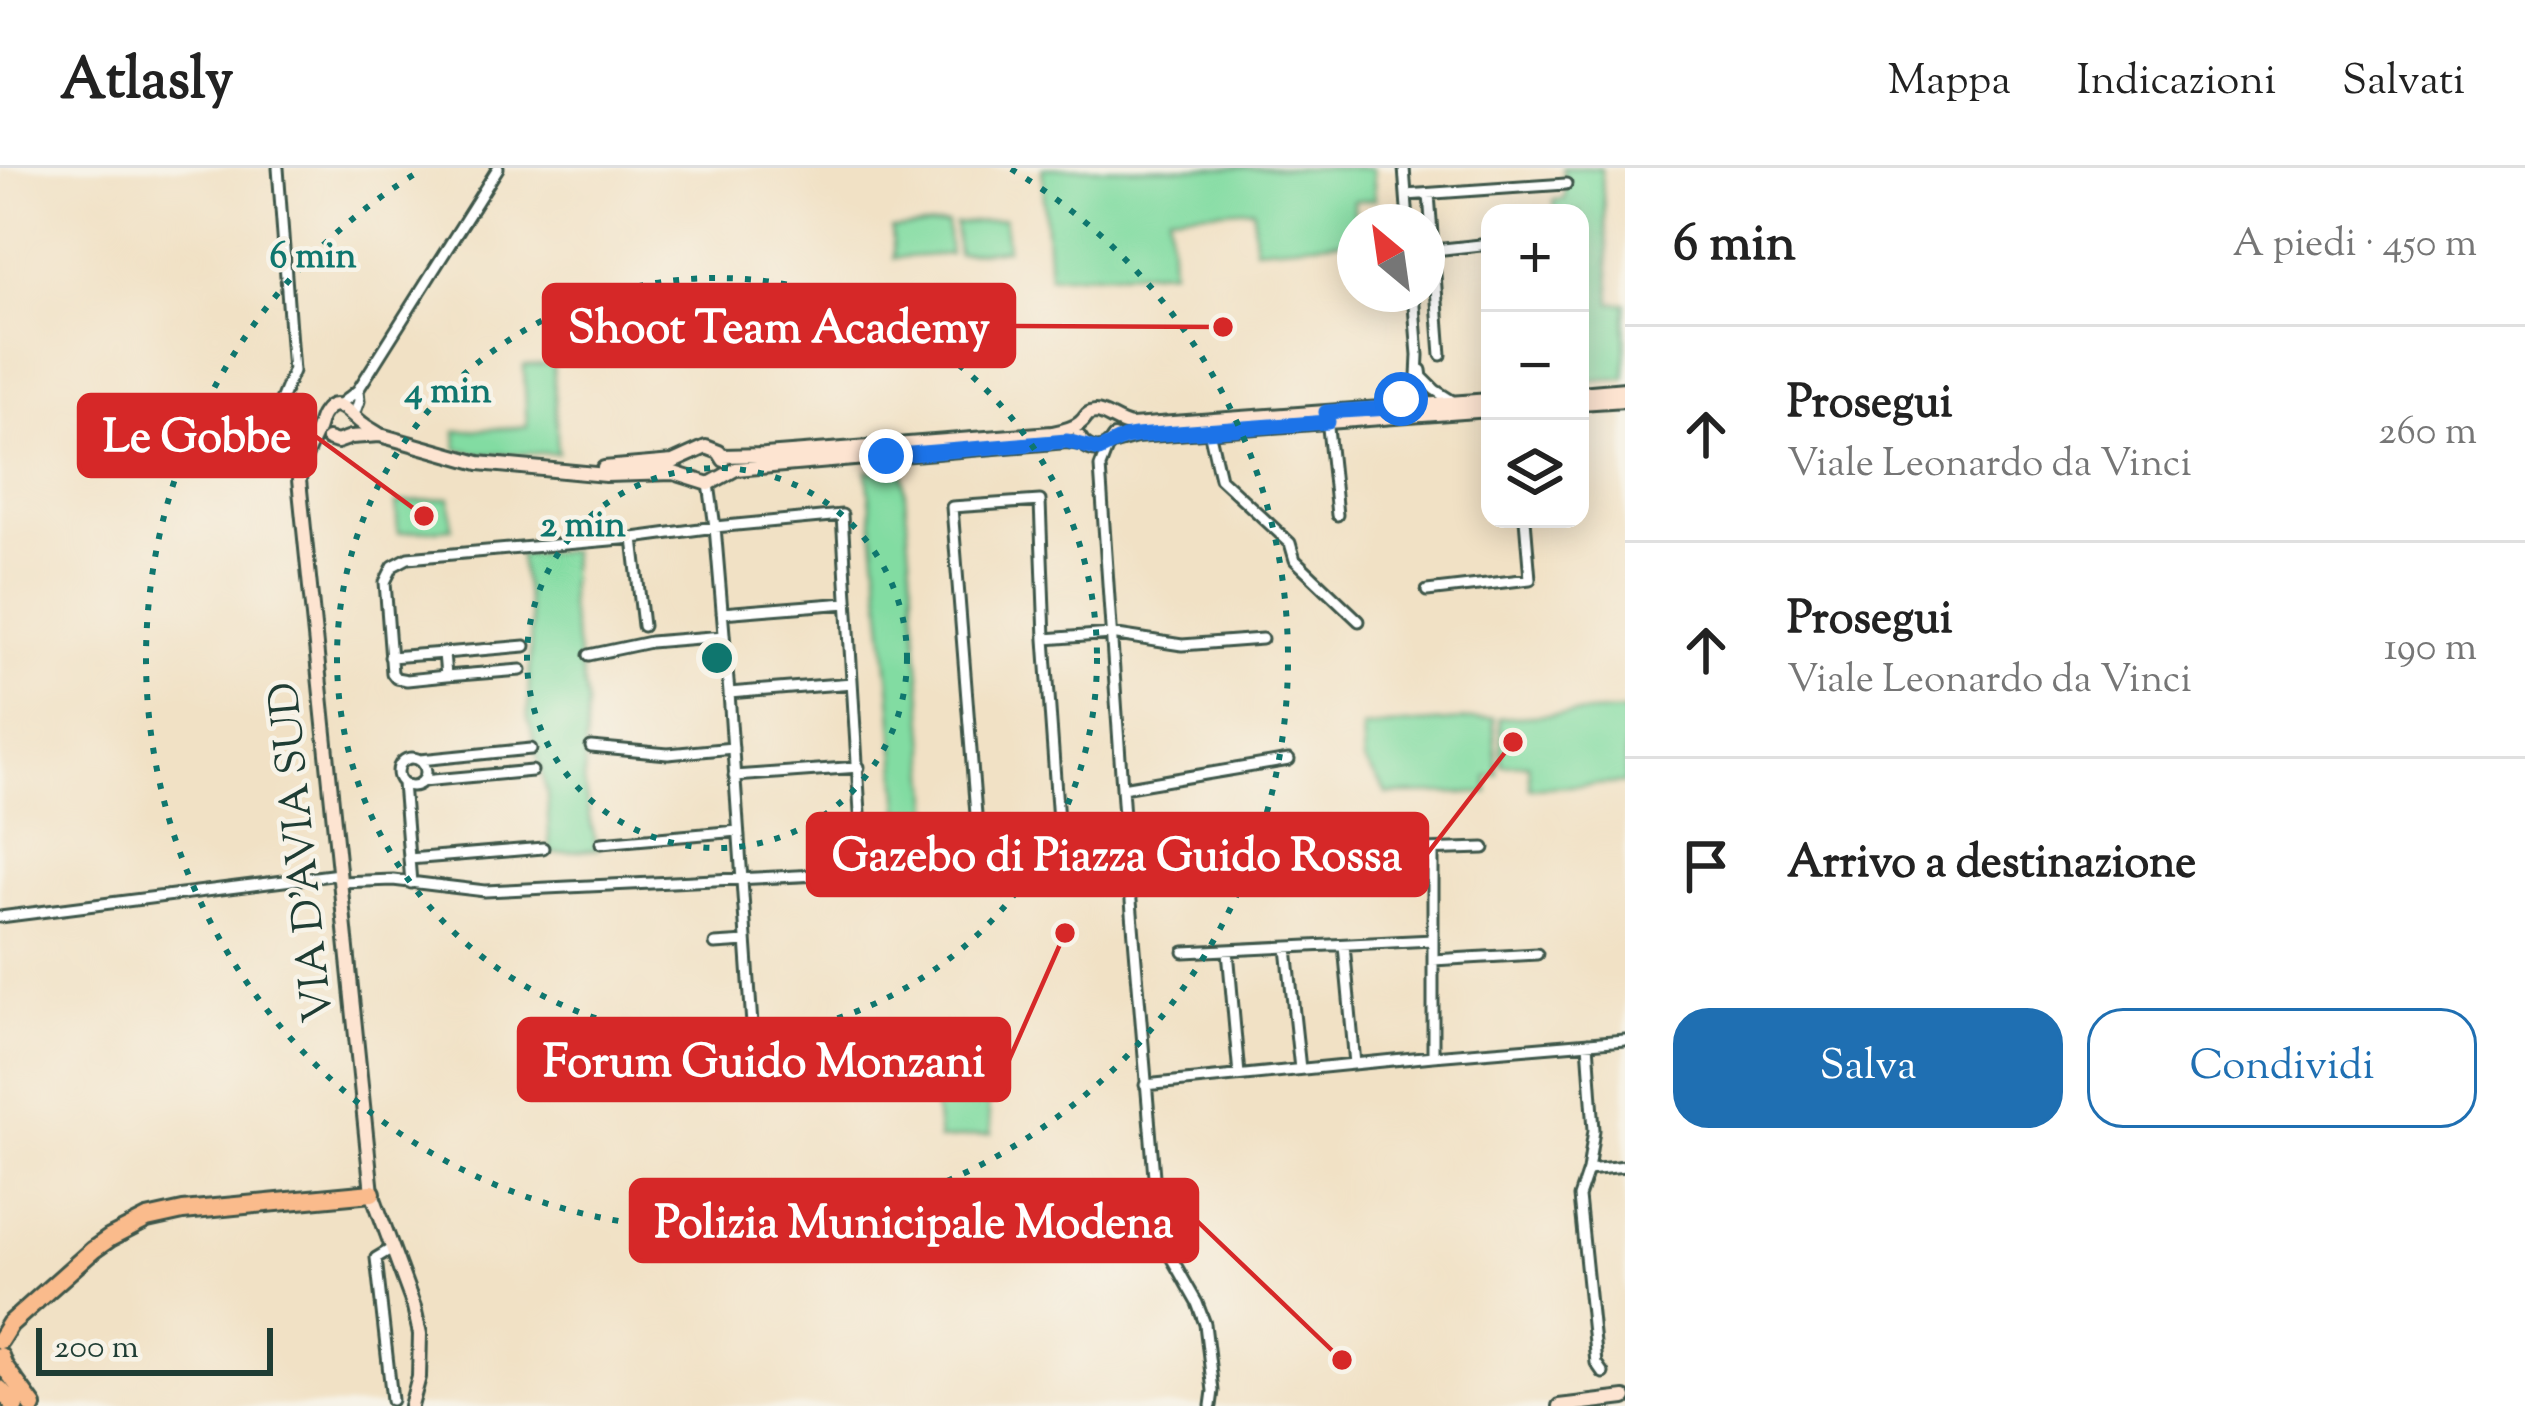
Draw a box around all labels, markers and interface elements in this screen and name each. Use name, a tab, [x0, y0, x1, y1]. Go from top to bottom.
text: Atlasly	[60, 42, 234, 124]
text: Mappa	[1888, 53, 2011, 113]
text: Indicazioni	[2077, 53, 2276, 113]
text: Salvati	[2342, 53, 2465, 113]
north arrow	[1337, 204, 1445, 312]
map controls	[1481, 204, 1589, 528]
button: +	[1481, 204, 1589, 312]
text: 6 min	[1673, 210, 1796, 283]
text: A piedi · 450 m	[2233, 218, 2477, 274]
text: 6 min	[270, 232, 357, 284]
callout: Shoot Team Academy	[544, 285, 1014, 366]
text: Shoot Team Academy	[568, 299, 991, 364]
button: −	[1481, 312, 1589, 420]
text: 4 min	[403, 367, 492, 419]
route start	[1374, 372, 1428, 426]
text: Prosegui	[1787, 373, 1953, 438]
callout: Le Gobbe	[79, 395, 315, 476]
icon: ahead	[1673, 401, 1739, 467]
text: 260 m	[2378, 406, 2477, 462]
text: Le Gobbe	[103, 408, 291, 473]
button: layers	[1481, 420, 1589, 528]
route end	[859, 429, 913, 483]
text: Viale Leonardo da Vinci	[1787, 438, 2192, 494]
text: 2 min	[540, 501, 627, 553]
text: Prosegui	[1787, 589, 1953, 654]
icon: ahead	[1673, 617, 1739, 683]
text: 190 m	[2384, 622, 2477, 678]
centre of rings	[696, 637, 738, 679]
text: Viale Leonardo da Vinci	[1787, 654, 2192, 710]
street label: VIA D'AVIA SUD	[256, 679, 352, 1025]
callout: Gazebo di Piazza Guido Rossa	[808, 814, 1427, 895]
text: Gazebo di Piazza Guido Rossa	[832, 827, 1403, 892]
icon: arrive	[1673, 833, 1739, 899]
text: Arrivo a destinazione	[1787, 833, 2196, 898]
button: Salva	[1673, 1008, 2063, 1128]
button: Condividi	[2087, 1008, 2477, 1128]
callout: Forum Guido Monzani	[519, 1019, 1009, 1100]
text: Forum Guido Monzani	[543, 1033, 985, 1098]
callout: Polizia Municipale Modena	[631, 1180, 1197, 1261]
text: Polizia Municipale Modena	[655, 1194, 1174, 1259]
scale bar	[36, 1322, 273, 1375]
text: 200 m	[54, 1325, 139, 1373]

